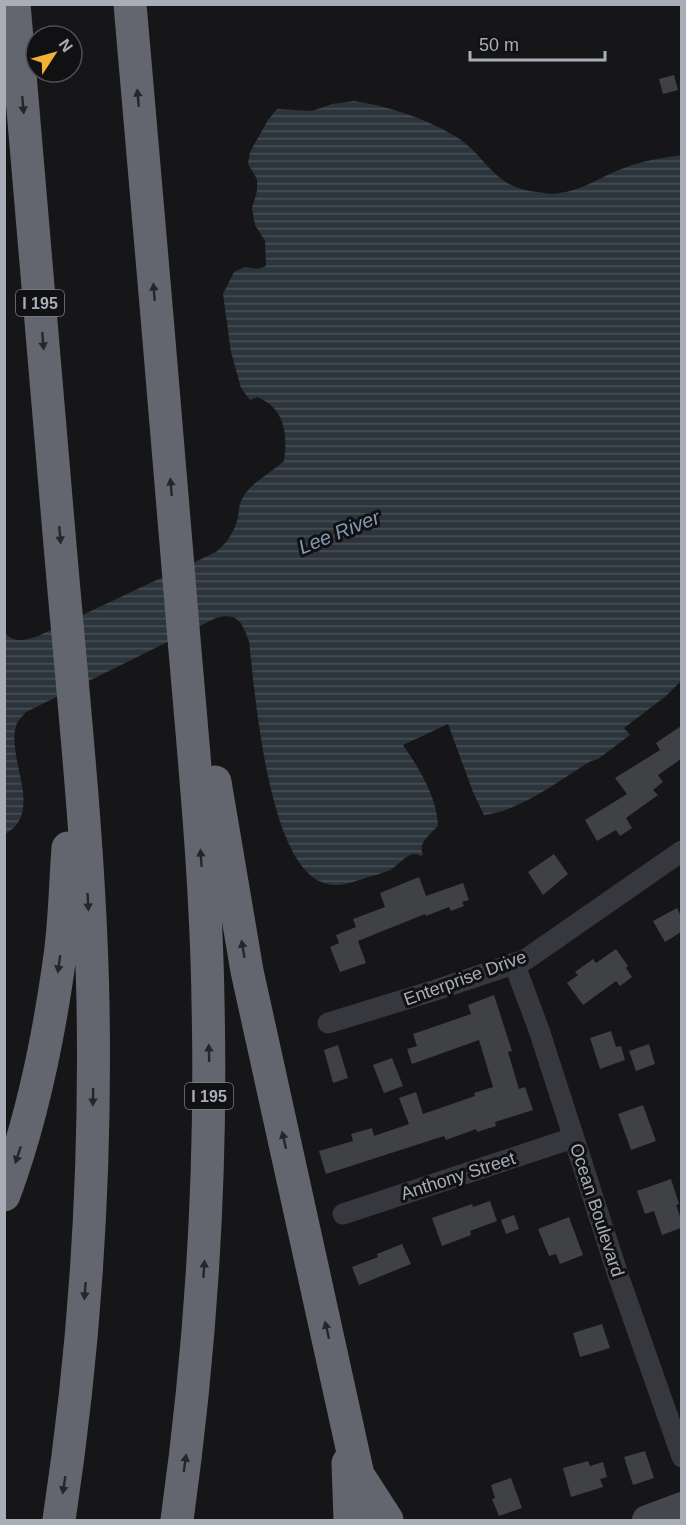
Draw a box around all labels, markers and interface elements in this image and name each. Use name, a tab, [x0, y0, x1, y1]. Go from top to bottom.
north arrow	[24, 24, 84, 84]
scale bar	[470, 24, 605, 62]
text: 50 m	[479, 35, 519, 55]
text: N	[55, 36, 76, 55]
one-way arrow	[133, 89, 143, 108]
one-way arrow	[18, 95, 27, 114]
one-way arrow	[150, 283, 159, 302]
road number: I 195	[16, 290, 64, 316]
one-way arrow	[38, 331, 48, 350]
one-way arrow	[166, 477, 176, 496]
water label: Lee River	[295, 505, 384, 558]
one-way arrow	[55, 526, 64, 545]
one-way arrow	[197, 848, 206, 867]
one-way arrow	[84, 892, 93, 911]
one-way arrow	[238, 939, 247, 958]
street label: Enterprise Drive	[401, 947, 529, 1009]
one-way arrow	[54, 955, 63, 974]
one-way arrow	[204, 1043, 214, 1062]
road number: I 195	[185, 1083, 233, 1109]
one-way arrow	[88, 1087, 98, 1106]
one-way arrow	[279, 1130, 288, 1149]
street label: Ocean Boulevard	[566, 1141, 628, 1279]
one-way arrow	[13, 1146, 22, 1164]
street label: Anthony Street	[398, 1148, 518, 1204]
one-way arrow	[199, 1259, 208, 1278]
one-way arrow	[80, 1282, 90, 1301]
one-way arrow	[321, 1321, 331, 1339]
one-way arrow	[180, 1453, 190, 1472]
one-way arrow	[59, 1476, 68, 1495]

